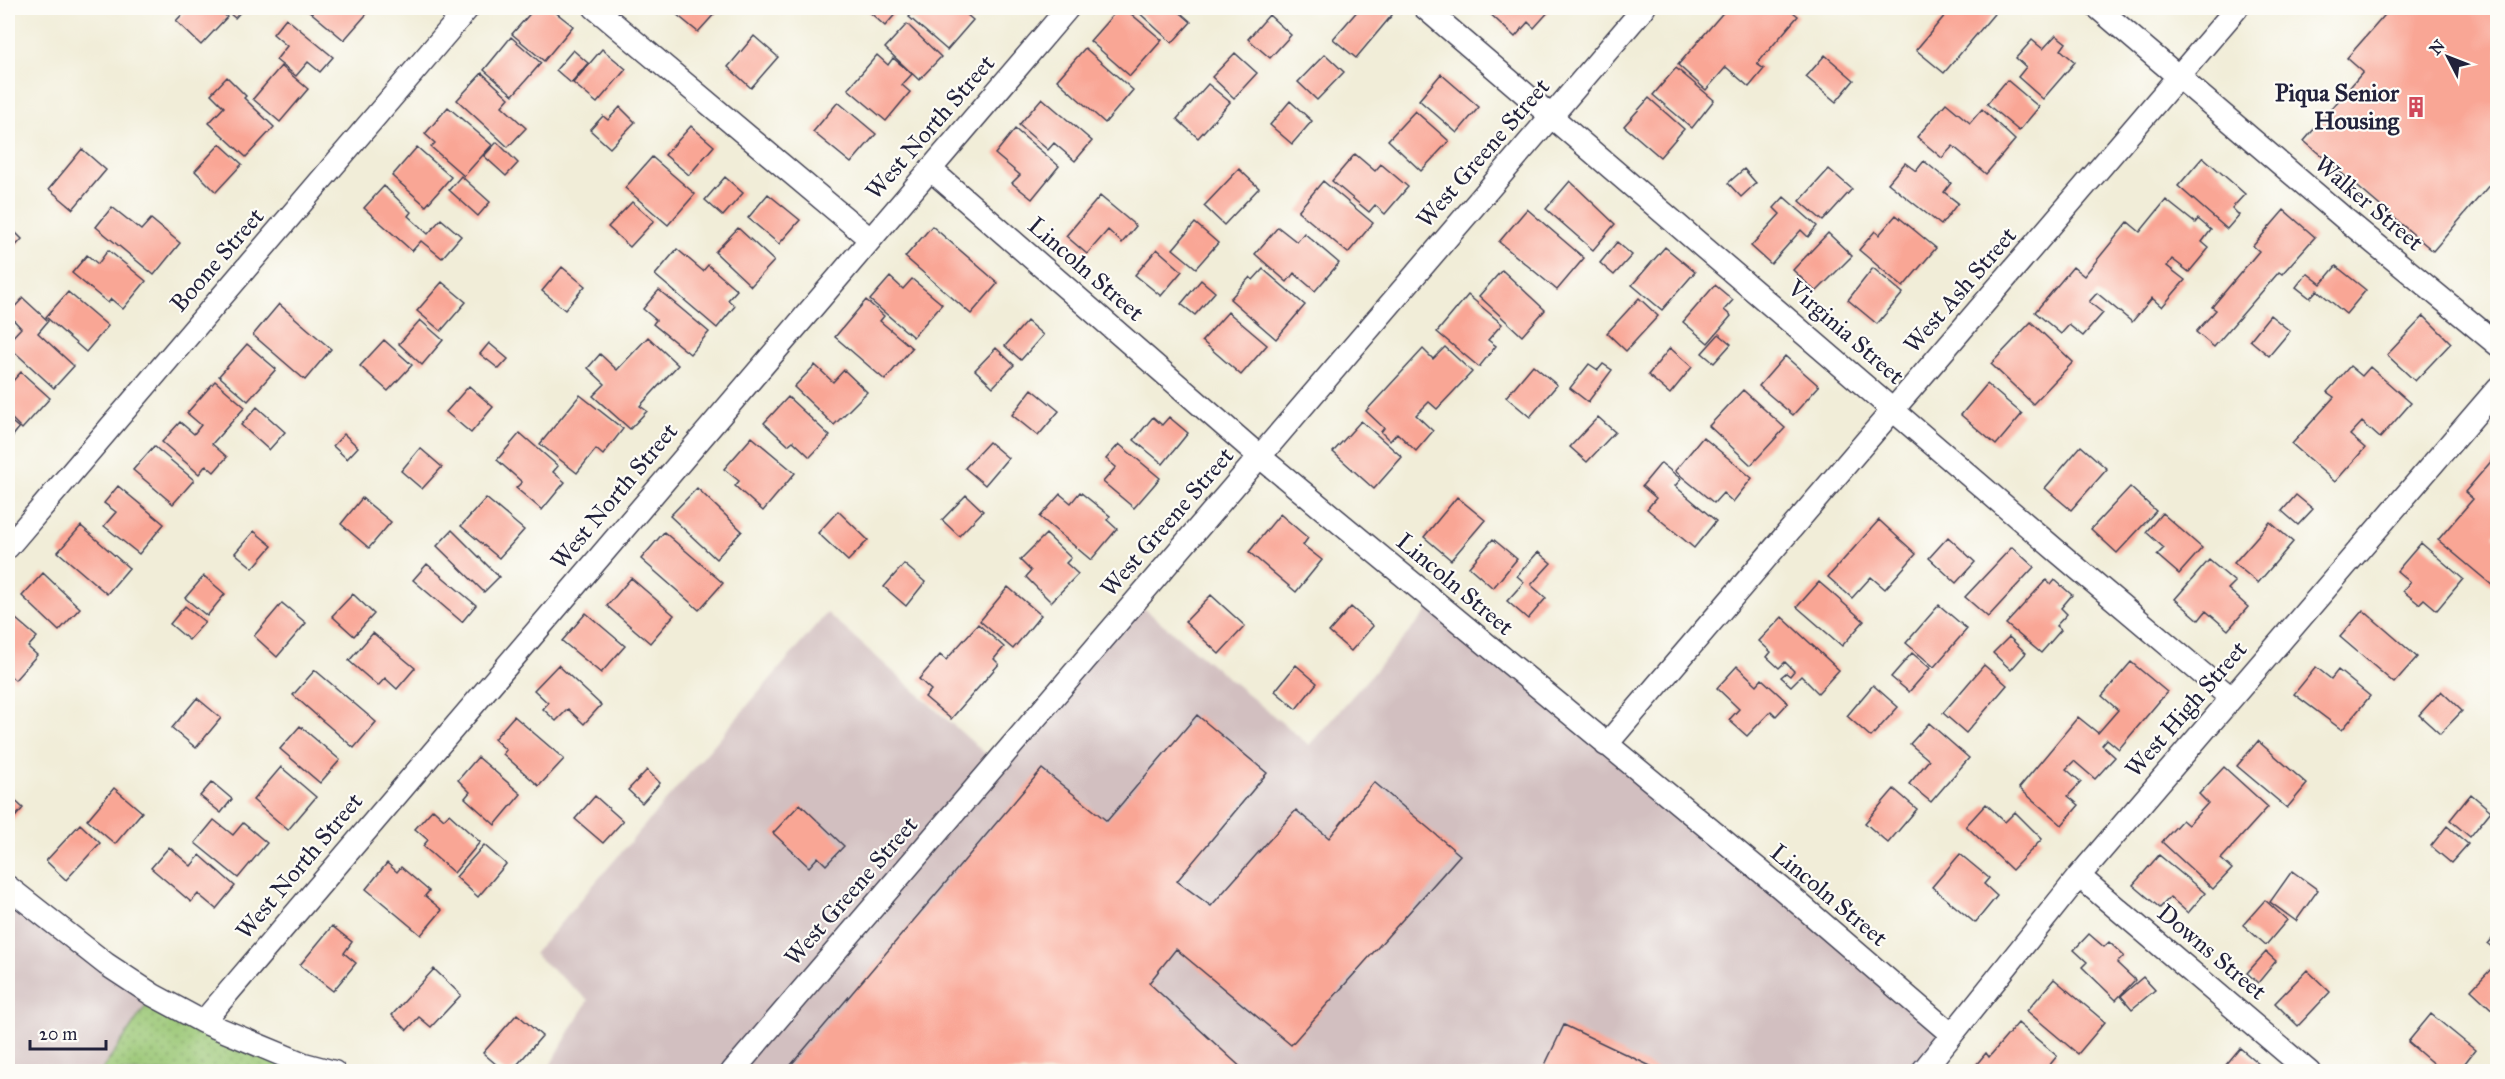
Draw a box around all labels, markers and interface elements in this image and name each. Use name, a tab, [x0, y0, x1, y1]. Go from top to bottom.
north arrow	[2418, 27, 2478, 87]
text: N	[2426, 36, 2449, 59]
street label: West North Street	[859, 48, 1001, 206]
street label: West Greene Street	[1410, 72, 1556, 234]
place label: Piqua Senior Housing	[2275, 78, 2400, 136]
building icon: Piqua Senior Housing	[2404, 95, 2428, 119]
street label: Walker Street	[2308, 149, 2430, 258]
street label: Boone Street	[164, 201, 271, 318]
street label: Lincoln Street	[1022, 210, 1151, 328]
street label: West Ash Street	[1897, 220, 2023, 359]
street label: Virginia Street	[1781, 273, 1911, 391]
street label: West North Street	[544, 416, 684, 575]
street label: West Greene Street	[1094, 441, 1240, 603]
street label: Lincoln Street	[1390, 526, 1520, 642]
street label: West High Street	[2119, 634, 2254, 783]
street label: West North Street	[229, 786, 369, 945]
street label: West Greene Street	[778, 810, 924, 972]
street label: Lincoln Street	[1764, 837, 1894, 953]
street label: Downs Street	[2151, 898, 2273, 1007]
scale bar	[30, 1013, 106, 1051]
text: 20 m	[39, 1023, 77, 1045]

